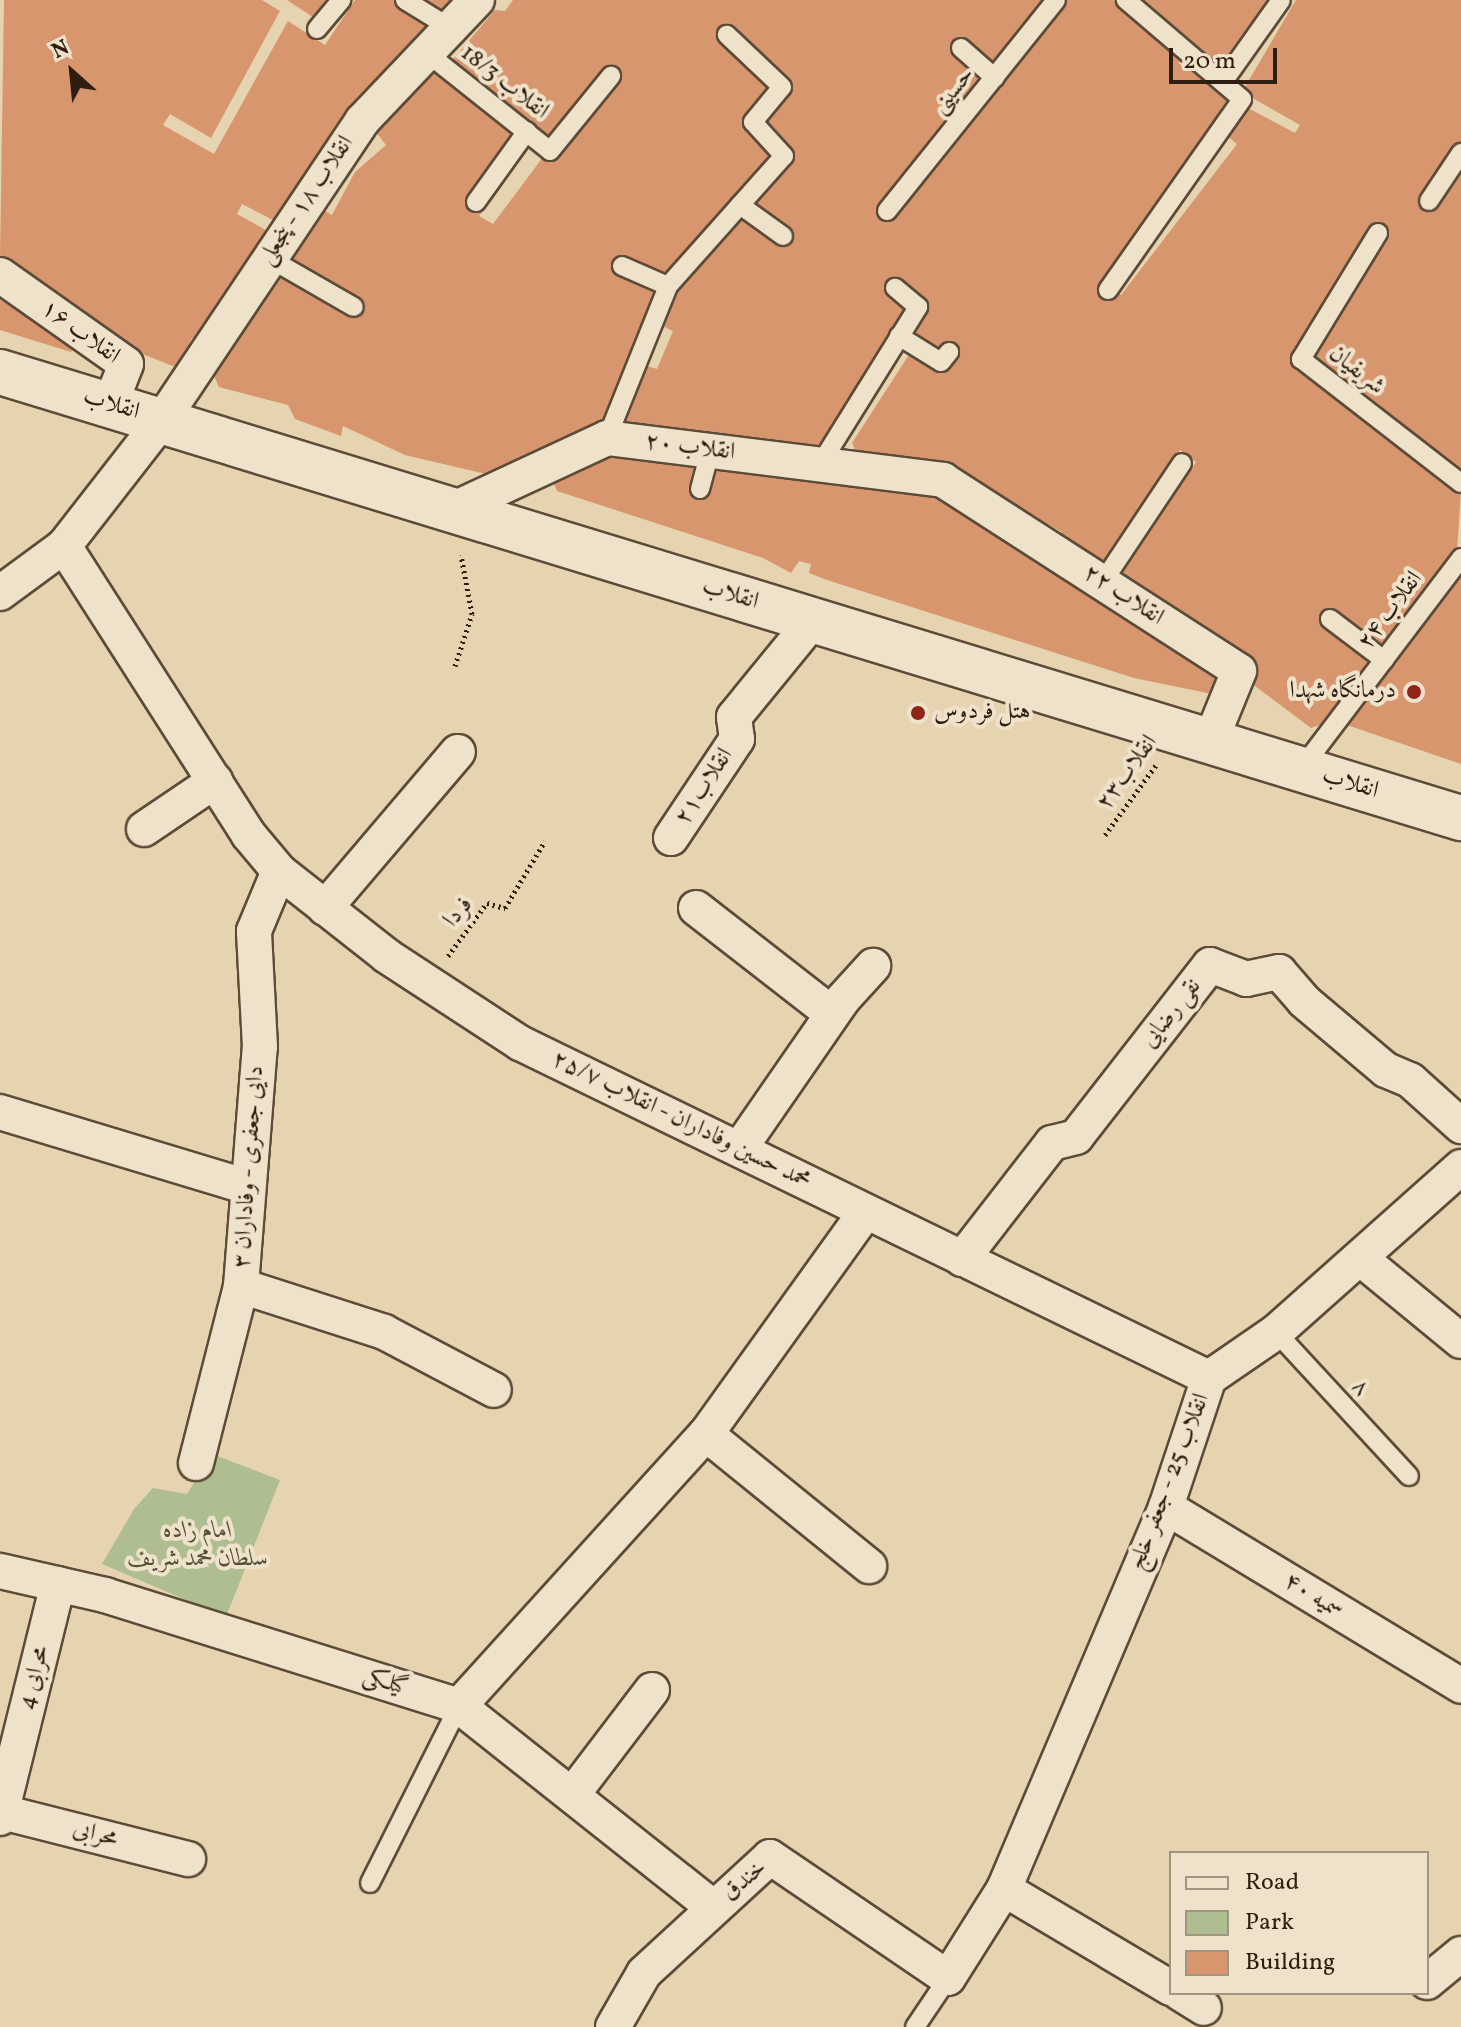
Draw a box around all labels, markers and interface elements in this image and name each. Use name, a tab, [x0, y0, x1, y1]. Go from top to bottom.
north arrow	[32, 32, 112, 112]
scale bar	[1173, 32, 1281, 82]
text: N	[47, 33, 75, 68]
street label: انقلاب 18/3	[454, 40, 554, 126]
text: 20 m	[1183, 45, 1236, 79]
street label: حسینی	[926, 61, 982, 121]
street label: انقلاب ۱۸ - پنجعلی	[253, 130, 361, 272]
street label: انقلاب ۱۶	[35, 295, 125, 371]
street label: شریفیان	[1322, 340, 1390, 402]
street label: انقلاب	[79, 383, 143, 427]
street label: انقلاب ۲۰	[643, 428, 737, 468]
street label: انقلاب ۲۲	[1077, 559, 1169, 633]
street label: انقلاب ۲۴	[1352, 566, 1430, 656]
street label: انقلاب	[698, 573, 762, 617]
place label: درمانگاه شهدا	[1290, 678, 1396, 706]
marker: درمانگاه شهدا	[1403, 681, 1425, 703]
place label: هتل فردوس	[934, 699, 1030, 727]
marker: هتل فردوس	[909, 704, 927, 722]
street label: انقلاب۲۳	[1091, 730, 1165, 816]
street label: انقلاب۲۱	[670, 743, 740, 831]
street label: انقلاب	[1318, 762, 1382, 806]
street label: فردا	[438, 892, 480, 934]
street label: نقی رضایی	[1136, 973, 1208, 1055]
street label: محمد حسین وفاداران - انقلاب ۲۵/۷	[546, 1045, 816, 1197]
street label: دایی جعفری - وفاداران ۳	[229, 1064, 271, 1270]
street label: ۸	[1345, 1373, 1375, 1403]
street label: انقلاب 25 - جعفر خلج	[1123, 1389, 1217, 1575]
park label: امام زاده سلطان محمد شریف	[127, 1518, 269, 1574]
street label: سمیه ۴۰	[1278, 1568, 1348, 1626]
street label: محرابی 4	[13, 1643, 57, 1713]
street label: گیلکی	[359, 1663, 411, 1703]
street label: محرابی	[69, 1816, 121, 1854]
legend	[1169, 1851, 1429, 1995]
street label: خندق	[717, 1854, 773, 1908]
text: Road	[1245, 1866, 1299, 1900]
text: Park	[1245, 1906, 1294, 1940]
text: Building	[1245, 1946, 1335, 1980]

